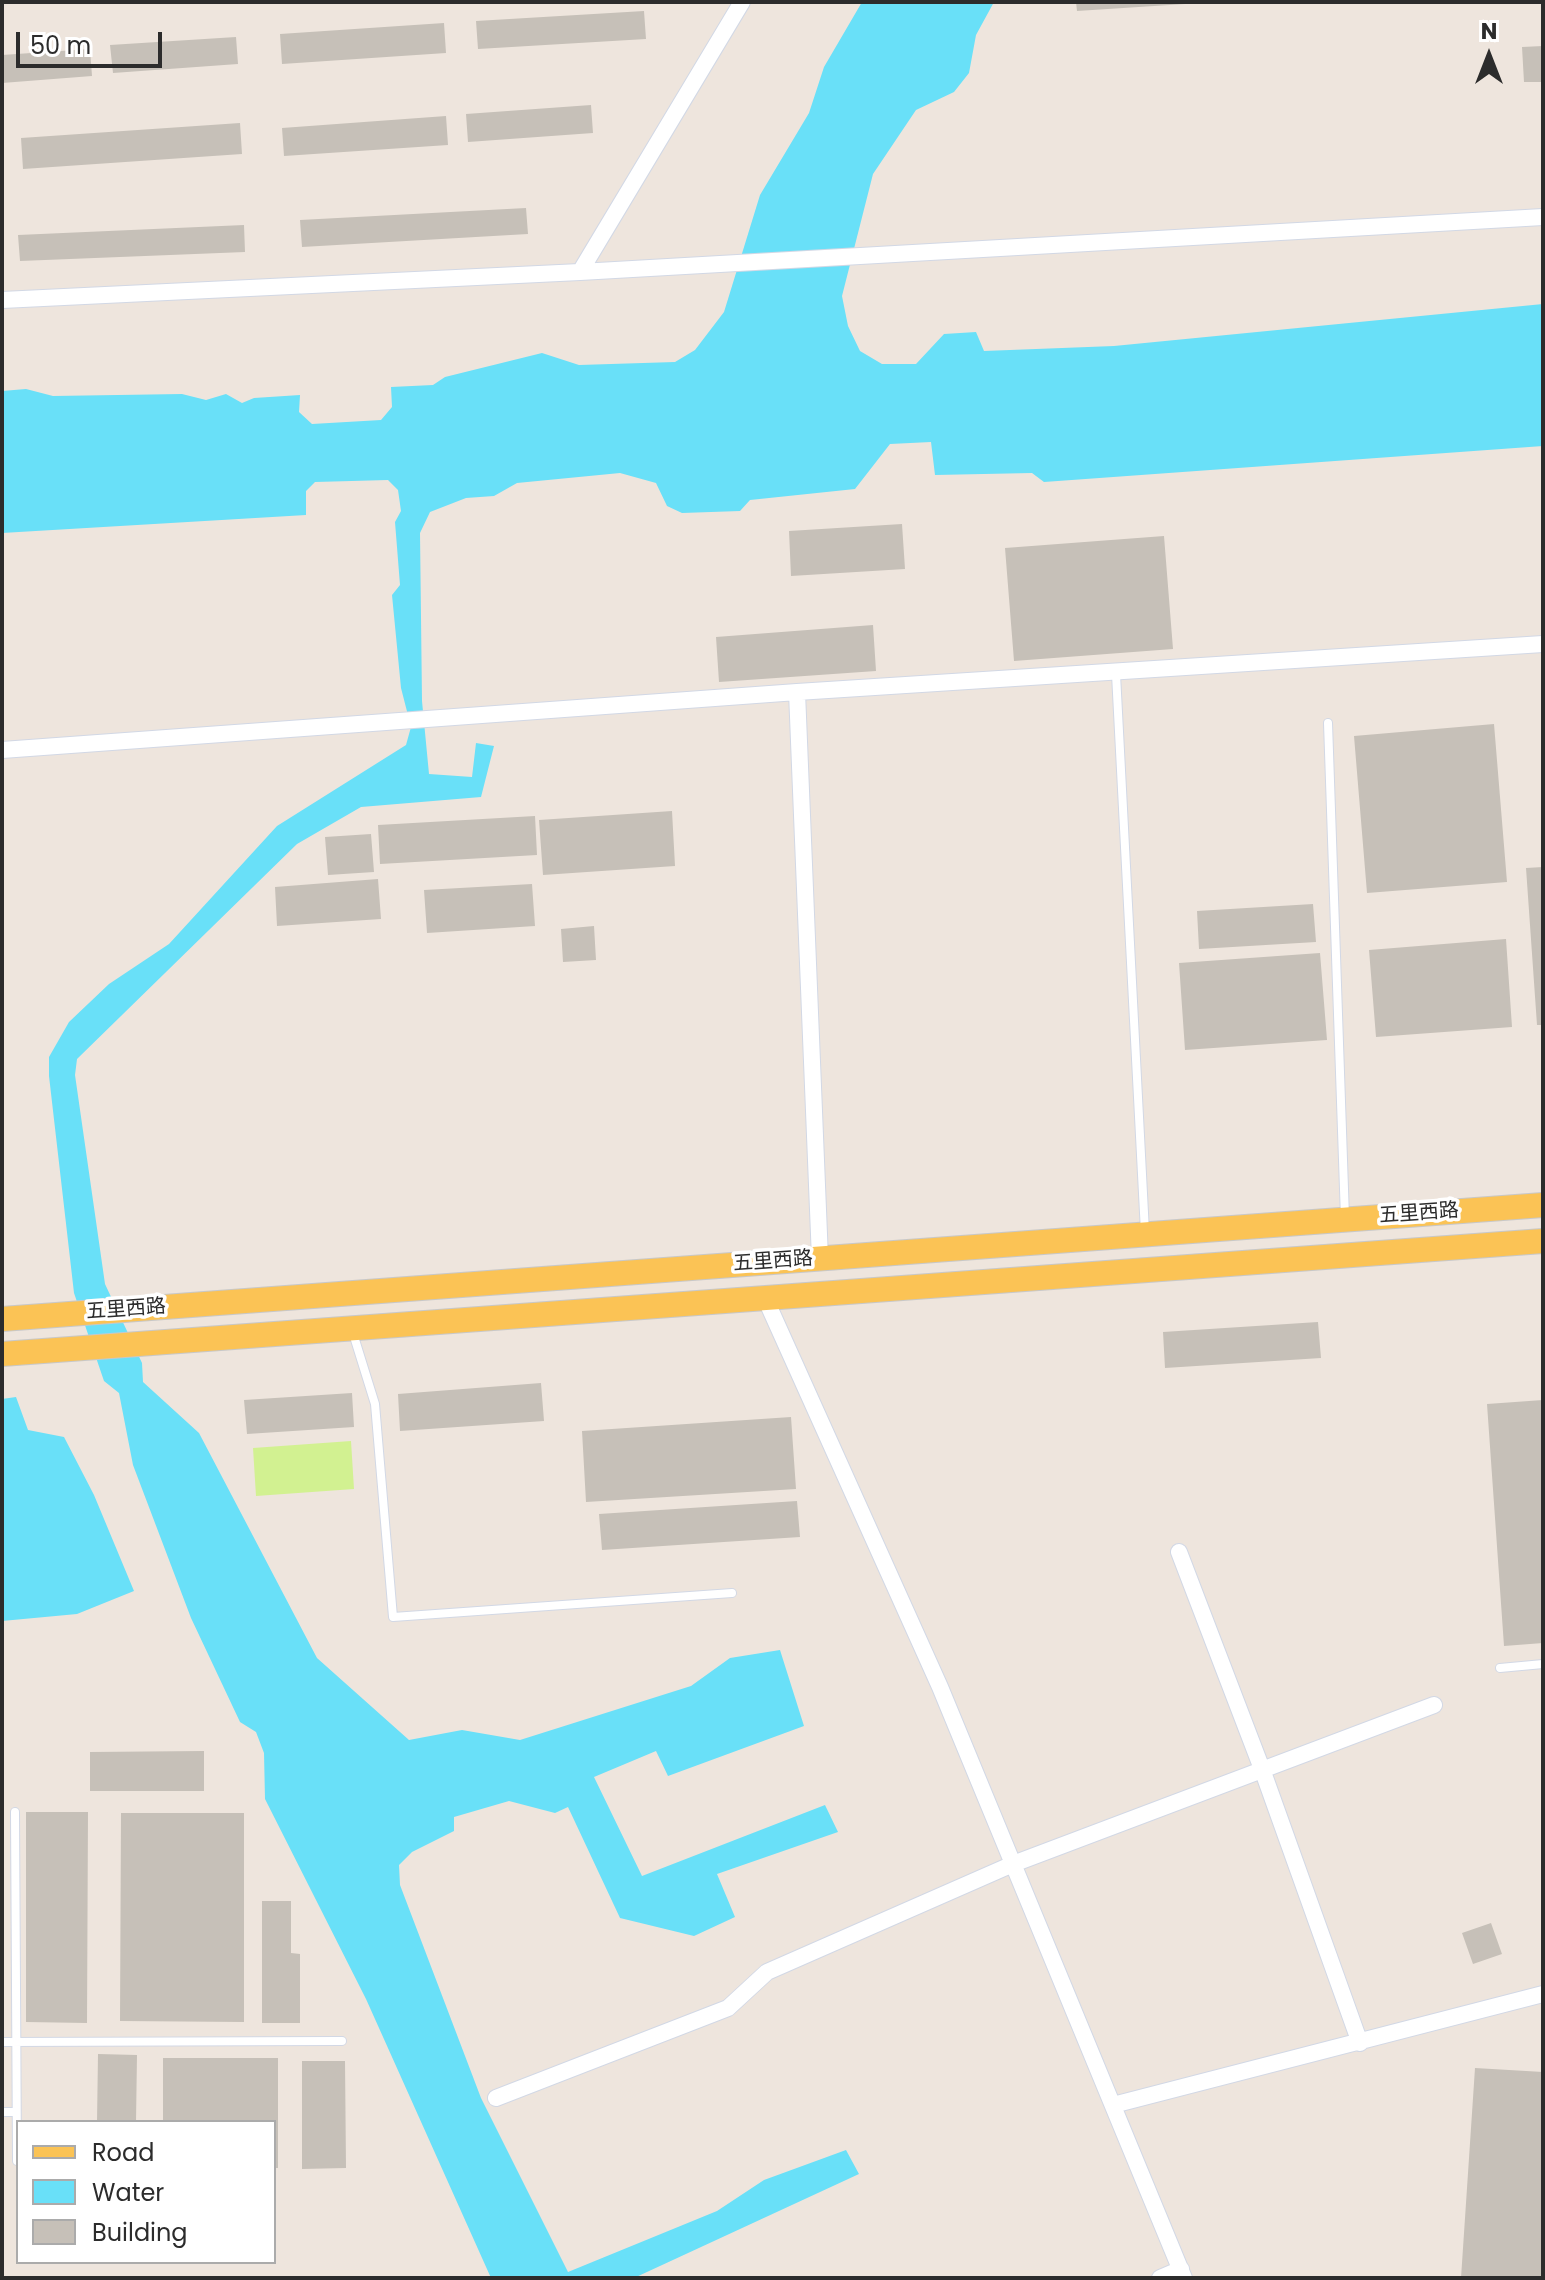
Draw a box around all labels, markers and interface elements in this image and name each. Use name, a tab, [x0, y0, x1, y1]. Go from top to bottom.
scale bar	[20, 16, 166, 66]
north arrow	[1449, 16, 1529, 96]
text: N	[1481, 16, 1497, 47]
text: 50 m	[30, 29, 91, 62]
street label: 五里西路	[1378, 1199, 1460, 1229]
street label: 五里西路	[732, 1247, 814, 1277]
street label: 五里西路	[85, 1295, 167, 1325]
legend	[16, 2120, 276, 2264]
text: Road	[92, 2136, 154, 2169]
text: Water	[92, 2176, 164, 2209]
text: Building	[92, 2216, 188, 2249]

